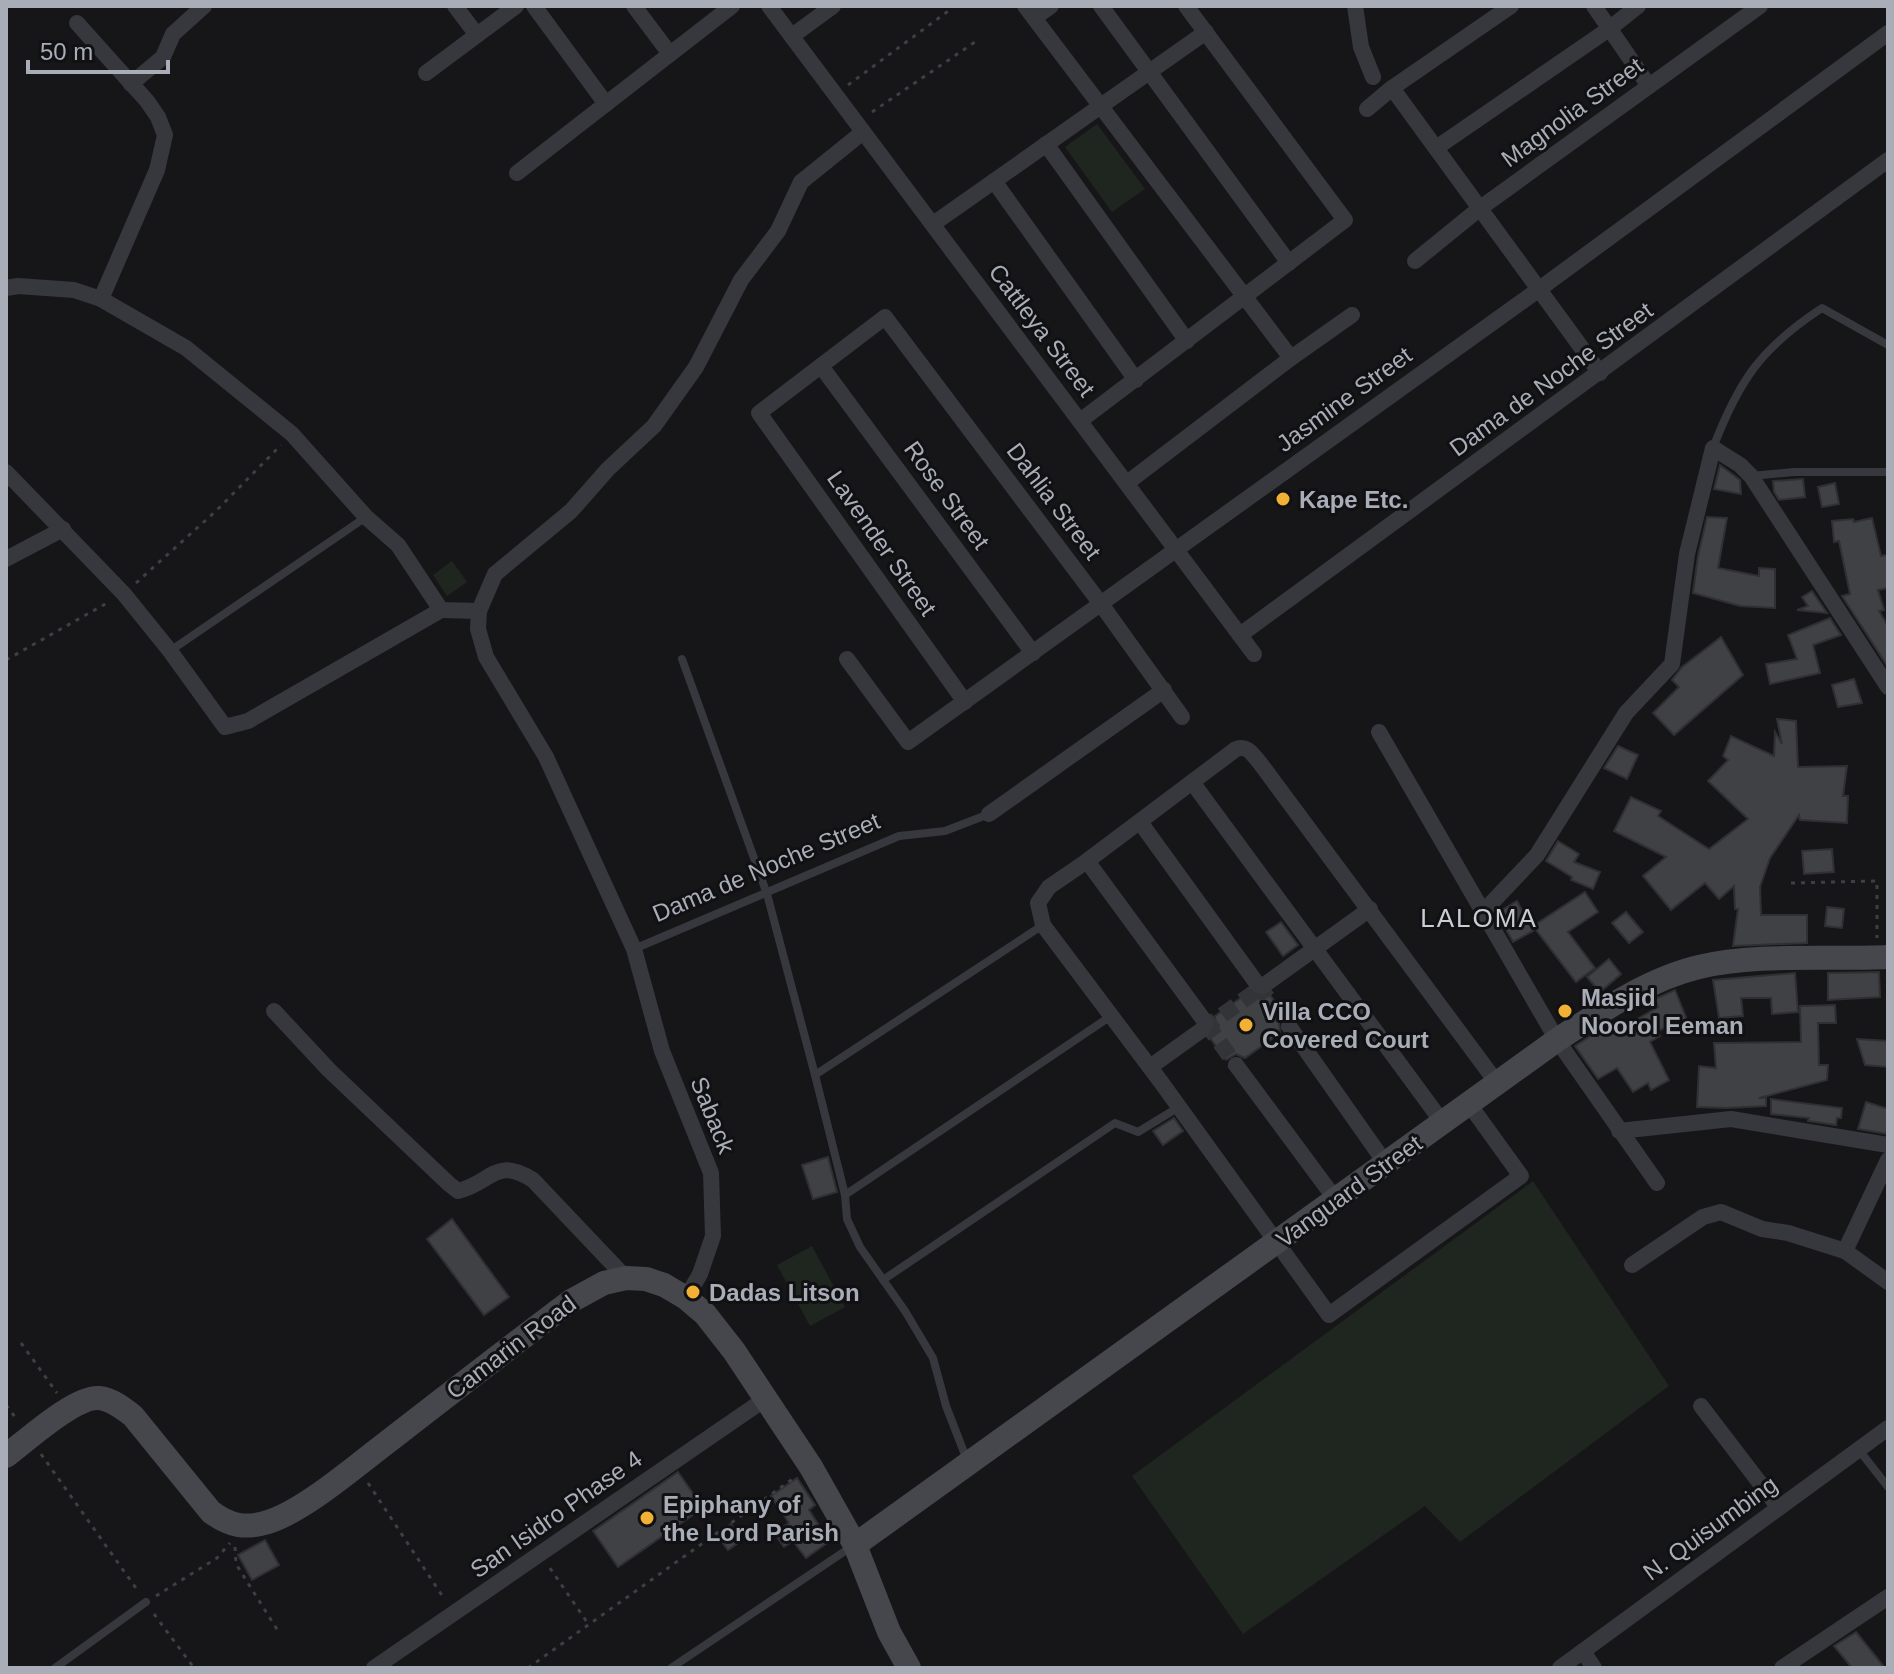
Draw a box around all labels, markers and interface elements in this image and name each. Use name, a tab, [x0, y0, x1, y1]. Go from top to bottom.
scale bar	[28, 24, 168, 74]
text: 50 m	[40, 38, 93, 65]
street label: Magnolia Street	[1496, 51, 1648, 172]
street label: Cattleya Street	[983, 258, 1101, 402]
street label: Dama de Noche Street	[1444, 296, 1658, 462]
street label: Jasmine Street	[1271, 341, 1417, 457]
street label: Rose Street	[899, 436, 995, 554]
street label: Dahlia Street	[1001, 437, 1107, 565]
street label: Lavender Street	[822, 465, 942, 621]
place label: Kape Etc.	[1299, 486, 1408, 513]
marker: Kape Etc.	[1274, 490, 1292, 508]
street label: Dama de Noche Street	[648, 807, 884, 927]
district label: LALOMA	[1420, 903, 1538, 933]
place label: Masjid Noorol Eeman	[1581, 984, 1744, 1039]
place label: Villa CCO Covered Court	[1262, 998, 1429, 1053]
marker: Masjid Noorol Eeman	[1556, 1002, 1574, 1020]
marker: Villa CCO Covered Court	[1237, 1016, 1255, 1034]
street label: Saback	[685, 1073, 741, 1158]
street label: Vanguard Street	[1271, 1129, 1427, 1253]
place label: Dadas Litson	[709, 1279, 860, 1306]
marker: Dadas Litson	[684, 1283, 702, 1301]
street label: Camarin Road	[441, 1290, 581, 1404]
street label: San Isidro Phase 4	[465, 1445, 647, 1583]
street label: N. Quisumbing	[1638, 1470, 1782, 1586]
place label: Epiphany of the Lord Parish	[663, 1491, 839, 1546]
marker: Epiphany of the Lord Parish	[638, 1509, 656, 1527]

